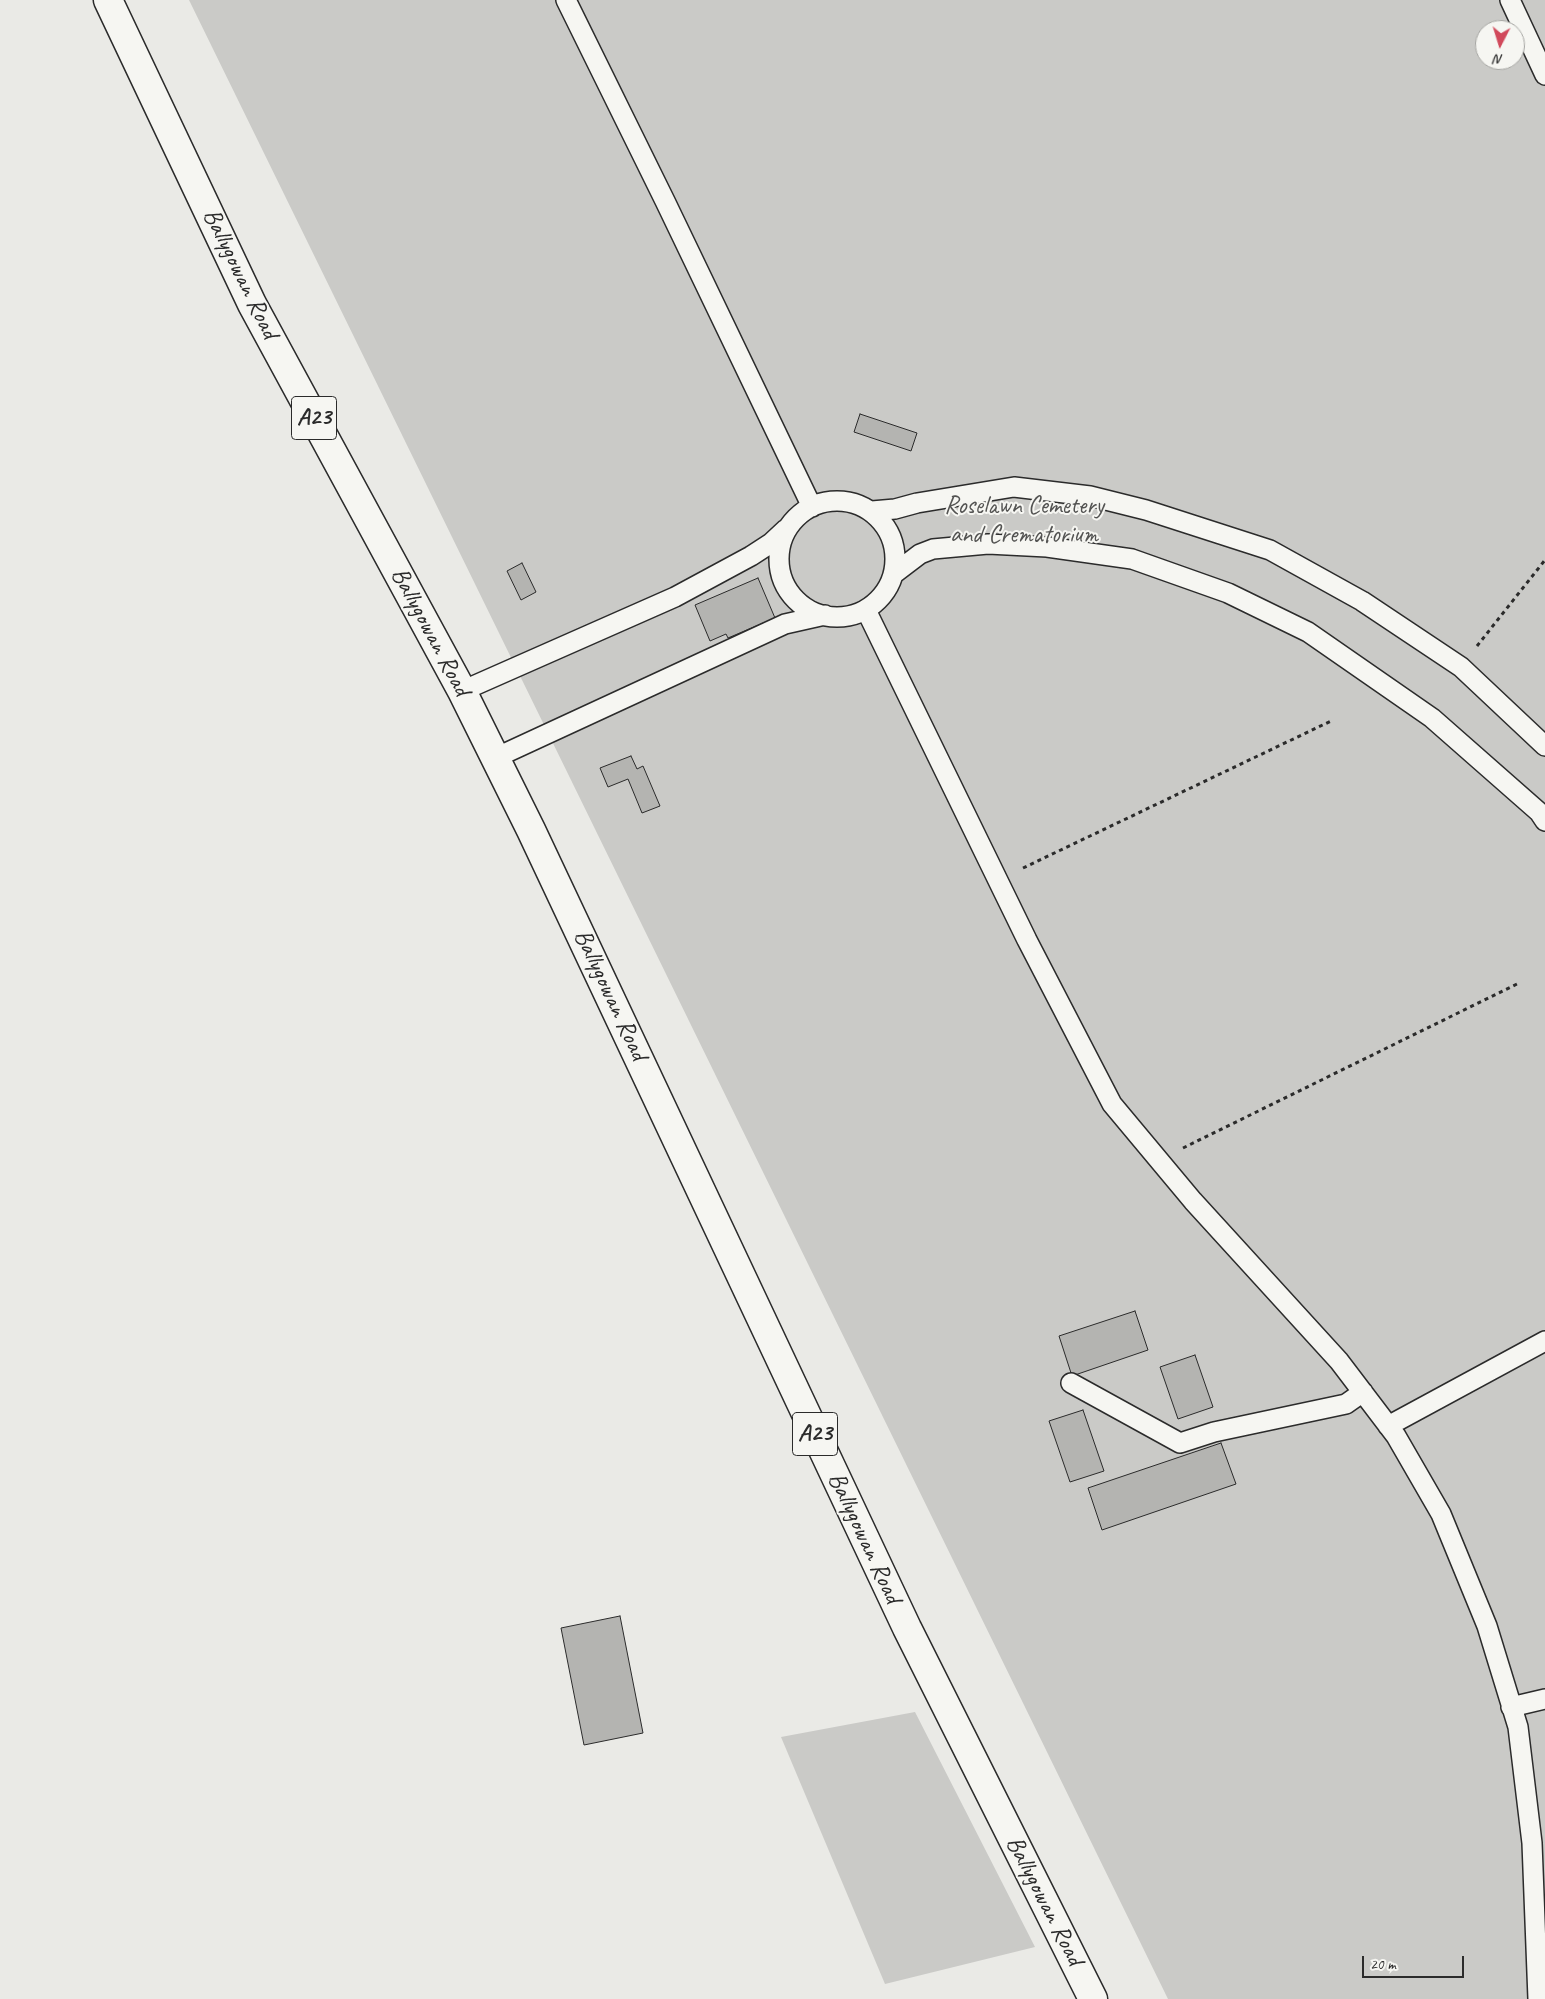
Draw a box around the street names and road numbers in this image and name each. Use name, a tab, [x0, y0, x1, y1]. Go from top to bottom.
street label: Ballygowan Road	[196, 204, 284, 344]
road number: A23	[292, 396, 336, 439]
street label: Ballygowan Road	[384, 563, 476, 701]
street label: Ballygowan Road	[567, 925, 653, 1065]
road number: A23	[792, 1412, 838, 1456]
street label: Ballygowan Road	[821, 1468, 907, 1608]
street label: Ballygowan Road	[999, 1831, 1089, 1971]

